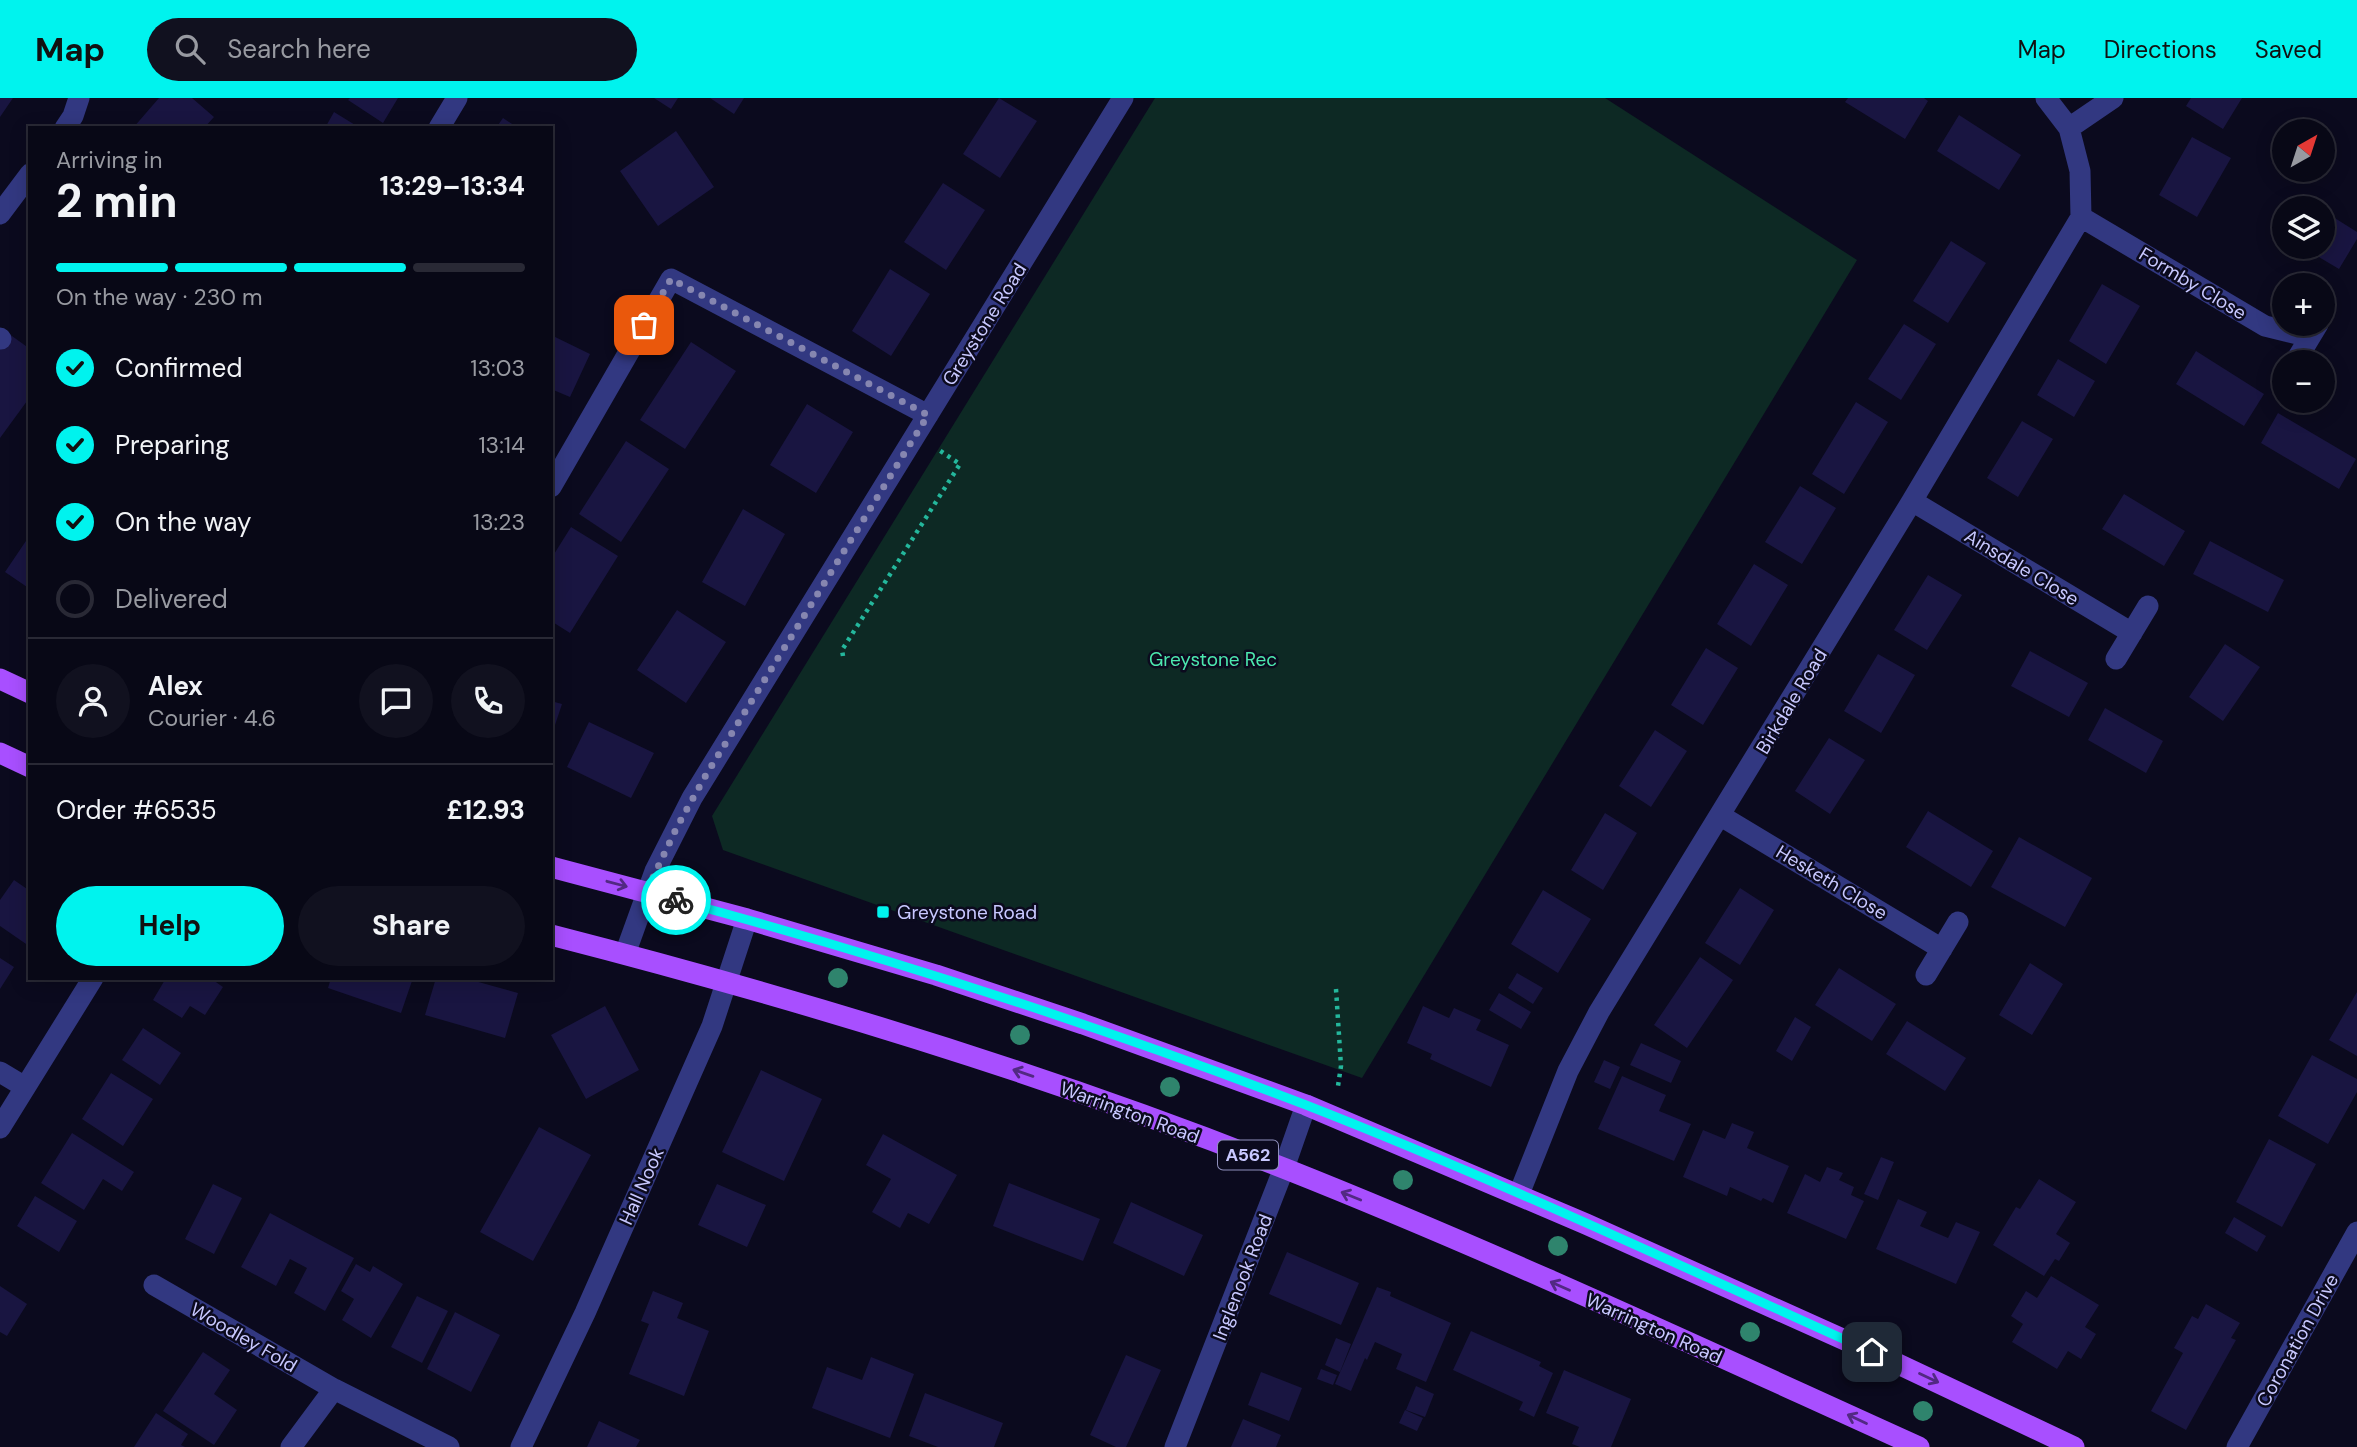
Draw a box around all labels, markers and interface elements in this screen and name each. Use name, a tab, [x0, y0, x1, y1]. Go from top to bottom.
search box	[147, 18, 637, 81]
text: Map	[35, 28, 105, 71]
icon: search	[171, 30, 209, 68]
text: Search here	[227, 32, 371, 66]
text: Map	[2018, 34, 2066, 65]
text: Directions	[2104, 34, 2217, 65]
text: Saved	[2255, 34, 2322, 65]
north arrow	[2272, 119, 2334, 182]
map controls	[2272, 119, 2335, 413]
text: Arriving in	[56, 145, 162, 175]
text: 13:29–13:34	[379, 169, 525, 203]
text: 2 min	[56, 171, 178, 231]
button: layers	[2272, 196, 2335, 259]
street label: Formby Close	[2134, 242, 2251, 325]
street label: Greystone Road	[937, 258, 1032, 390]
button: +	[2272, 273, 2335, 336]
text: On the way · 230 m	[56, 282, 263, 312]
pin	[614, 295, 674, 355]
icon: bag	[625, 306, 663, 344]
icon: check	[56, 349, 94, 387]
button: −	[2272, 350, 2335, 413]
text: Confirmed	[115, 351, 242, 385]
text: 13:03	[470, 353, 525, 383]
icon: check	[56, 426, 94, 464]
text: Preparing	[115, 428, 230, 462]
text: 13:14	[478, 430, 525, 460]
icon: check	[56, 503, 94, 541]
text: On the way	[115, 505, 251, 539]
text: 13:23	[473, 507, 525, 537]
street label: Ainsdale Close	[1960, 523, 2084, 611]
text: Delivered	[115, 582, 228, 616]
street label: Birkdale Road	[1750, 644, 1833, 758]
park label: Greystone Rec	[1149, 647, 1277, 672]
button: person	[56, 664, 130, 738]
button: chat	[359, 664, 433, 738]
button: phone	[451, 664, 525, 738]
text: Alex	[148, 669, 203, 703]
text: Courier · 4.6	[148, 703, 276, 733]
text: Order #6535	[56, 793, 217, 827]
text: £12.93	[446, 793, 525, 827]
street label: Hesketh Close	[1772, 839, 1892, 925]
courier	[641, 865, 711, 935]
one-way arrow	[606, 879, 628, 892]
icon: bike	[657, 881, 695, 919]
button: Help	[56, 886, 284, 966]
button: Share	[298, 886, 525, 966]
place label: Greystone Road	[897, 900, 1037, 925]
marker: Greystone Road	[875, 904, 891, 920]
one-way arrow	[1012, 1066, 1034, 1079]
street label: Warrington Road	[1057, 1076, 1203, 1149]
road number: A562	[1218, 1140, 1278, 1170]
street label: Hall Nook	[613, 1143, 670, 1229]
one-way arrow	[1340, 1188, 1362, 1201]
street label: Inglenook Road	[1207, 1210, 1278, 1344]
street label: Coronation Drive	[2251, 1269, 2344, 1411]
one-way arrow	[1550, 1279, 1571, 1292]
street label: Warrington Road	[1582, 1287, 1726, 1370]
street label: Woodley Fold	[186, 1297, 302, 1378]
pin	[1842, 1322, 1902, 1382]
icon: home	[1853, 1333, 1891, 1371]
one-way arrow	[1918, 1372, 1939, 1385]
one-way arrow	[1847, 1412, 1868, 1425]

